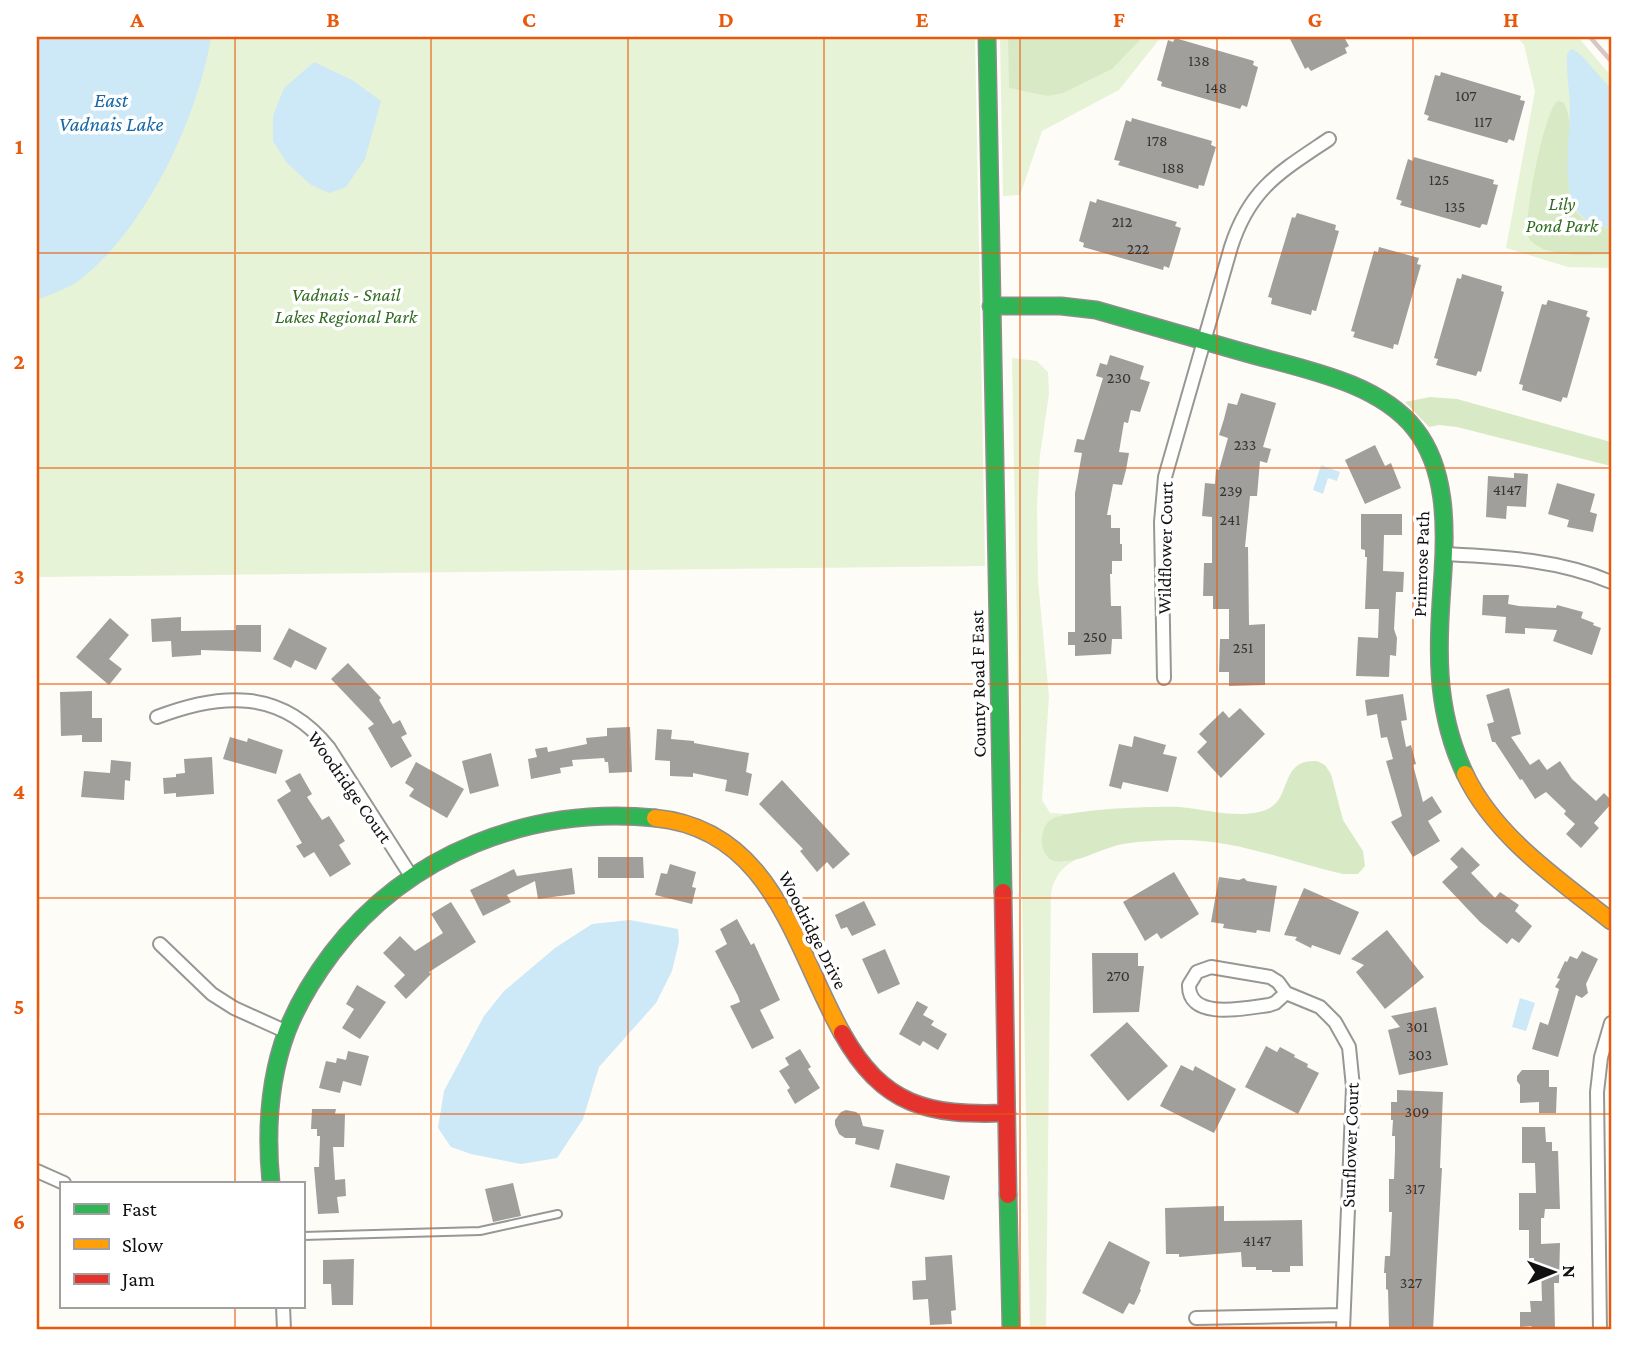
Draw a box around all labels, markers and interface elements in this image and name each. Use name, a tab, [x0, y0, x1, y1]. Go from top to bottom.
text: A	[129, 6, 144, 32]
text: B	[326, 6, 340, 32]
text: C	[522, 6, 536, 32]
text: D	[718, 6, 734, 32]
text: E	[915, 6, 929, 32]
text: F	[1113, 6, 1125, 32]
text: G	[1308, 6, 1323, 32]
text: H	[1503, 6, 1519, 32]
house number: 138	[1188, 52, 1210, 69]
house number: 148	[1205, 79, 1227, 96]
house number: 107	[1455, 87, 1477, 104]
water label: East Vadnais Lake	[59, 88, 163, 136]
house number: 117	[1474, 113, 1493, 130]
house number: 178	[1146, 132, 1168, 149]
text: 1	[15, 133, 24, 159]
house number: 188	[1162, 159, 1184, 176]
house number: 125	[1429, 171, 1449, 188]
park label: Lily Pond Park	[1526, 193, 1599, 236]
house number: 135	[1445, 198, 1465, 215]
house number: 212	[1112, 213, 1133, 230]
house number: 222	[1127, 240, 1150, 257]
park label: Vadnais - Snail Lakes Regional Park	[275, 284, 418, 327]
text: 2	[13, 348, 25, 374]
house number: 230	[1107, 369, 1131, 386]
house number: 233	[1234, 436, 1256, 453]
street label: Wildflower Court	[1153, 481, 1177, 615]
house number: 4147	[1493, 481, 1522, 498]
house number: 239	[1219, 482, 1243, 499]
house number: 241	[1219, 511, 1241, 528]
street label: Primrose Path	[1409, 511, 1433, 617]
text: 3	[13, 563, 25, 589]
street label: County Road F East	[966, 610, 990, 758]
house number: 250	[1083, 628, 1107, 645]
house number: 251	[1233, 639, 1253, 656]
street label: Woodridge Court	[304, 727, 397, 848]
text: 4	[13, 778, 25, 804]
street label: Woodridge Drive	[774, 868, 852, 992]
house number: 270	[1106, 967, 1130, 984]
text: 5	[13, 993, 25, 1019]
house number: 301	[1406, 1018, 1428, 1035]
house number: 303	[1408, 1046, 1432, 1063]
street label: Sunflower Court	[1337, 1081, 1363, 1208]
house number: 309	[1405, 1103, 1429, 1120]
house number: 317	[1405, 1180, 1426, 1197]
legend	[60, 1182, 304, 1308]
text: Fast	[122, 1197, 158, 1221]
text: 6	[13, 1208, 25, 1234]
house number: 4147	[1243, 1232, 1272, 1249]
text: Slow	[122, 1233, 164, 1257]
north arrow	[1518, 1238, 1588, 1308]
text: N	[1559, 1265, 1580, 1278]
text: Jam	[120, 1267, 155, 1291]
house number: 327	[1400, 1274, 1423, 1291]

